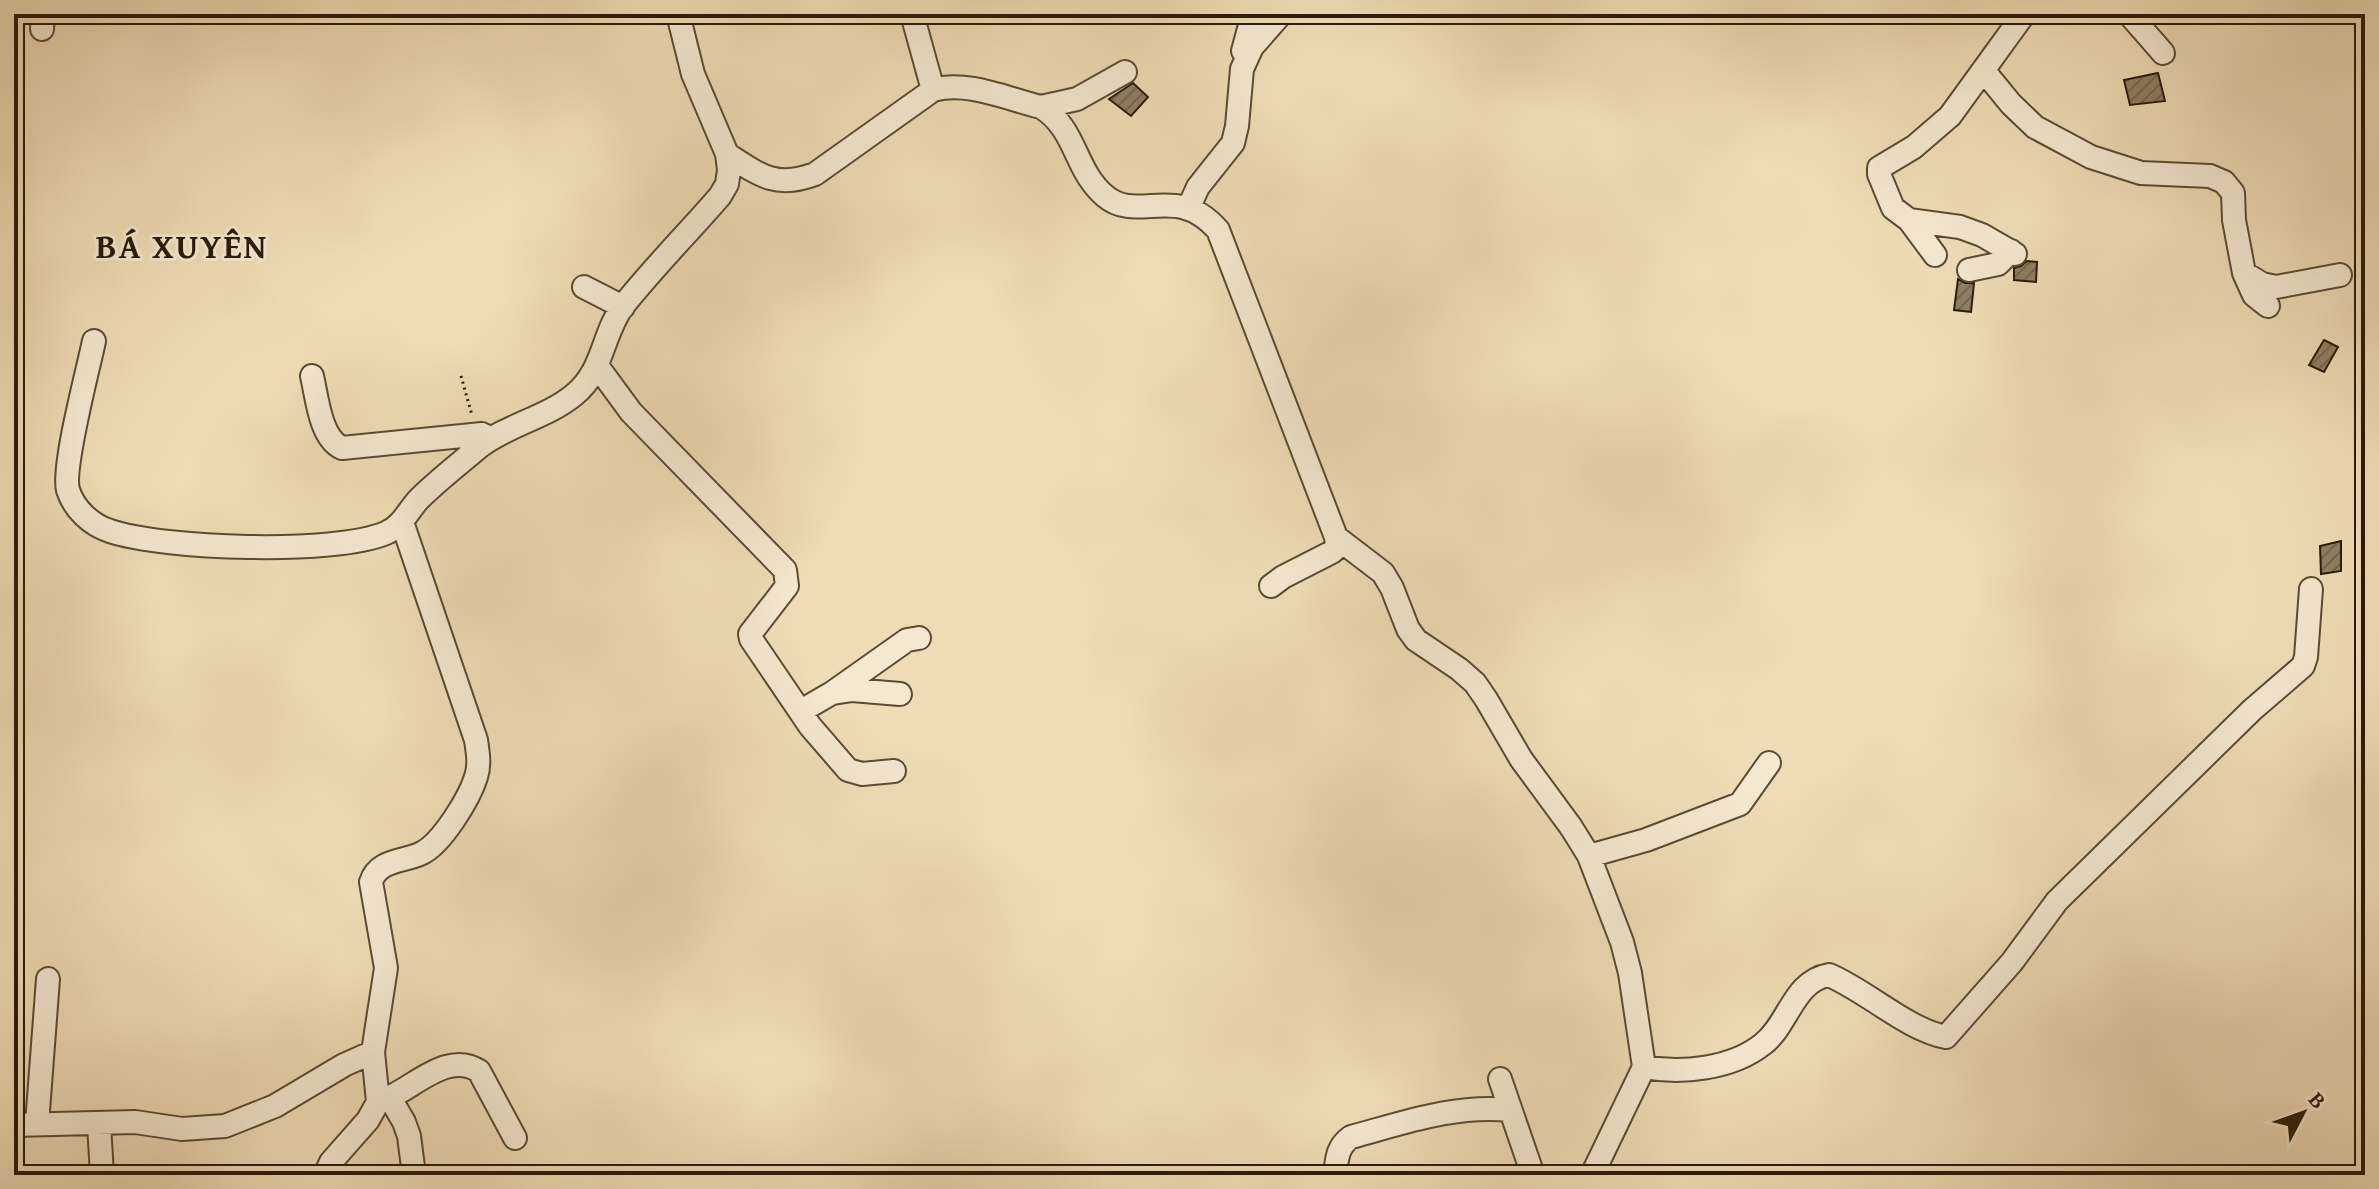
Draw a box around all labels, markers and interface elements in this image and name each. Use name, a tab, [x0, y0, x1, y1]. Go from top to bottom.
district label: BÁ XUYÊN	[96, 221, 268, 270]
north arrow	[2263, 1073, 2343, 1153]
text: B	[2302, 1084, 2335, 1116]

